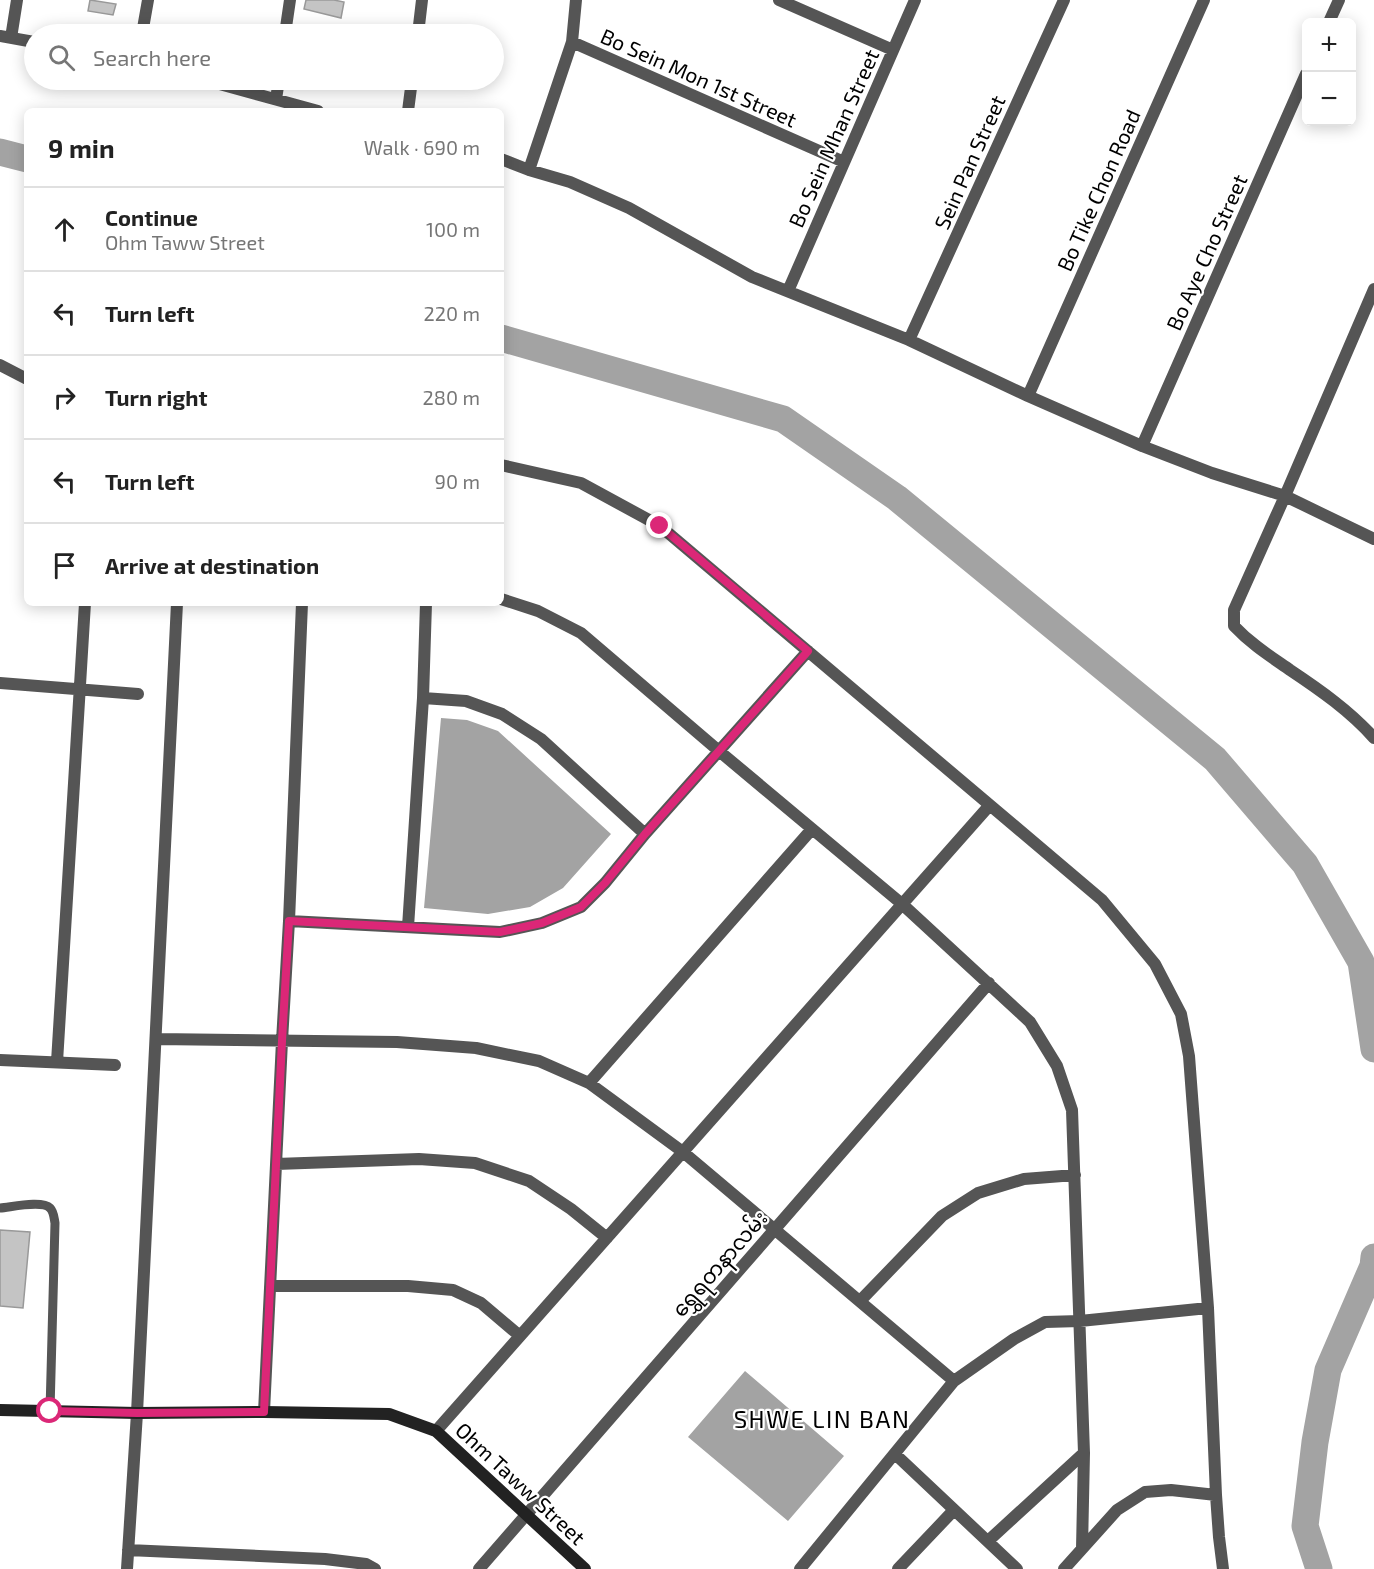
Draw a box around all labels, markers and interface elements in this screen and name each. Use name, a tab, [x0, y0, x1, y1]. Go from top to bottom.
map controls	[1302, 18, 1356, 126]
button: +	[1302, 18, 1356, 72]
street label: Bo Sein Mon 1st Street	[597, 22, 801, 132]
search box	[24, 24, 504, 90]
icon: search	[45, 41, 78, 74]
text: Search here	[93, 44, 211, 70]
street label: Bo Sein Mhan Street	[782, 45, 884, 231]
button: −	[1302, 72, 1356, 126]
street label: Sein Pan Street	[928, 91, 1010, 233]
street label: Bo Tike Chon Road	[1051, 105, 1145, 275]
text: 9 min	[48, 132, 115, 163]
text: Walk · 690 m	[364, 135, 480, 159]
street label: Bo Aye Cho Street	[1160, 170, 1252, 334]
text: Continue	[105, 204, 198, 230]
icon: ahead	[48, 213, 81, 246]
text: 100 m	[426, 217, 480, 241]
text: Ohm Taww Street	[105, 230, 265, 254]
icon: left	[48, 297, 81, 330]
text: Turn left	[105, 300, 194, 326]
text: 220 m	[423, 301, 480, 325]
icon: right	[48, 381, 81, 414]
text: Turn right	[105, 384, 207, 410]
text: 280 m	[423, 385, 480, 409]
icon: left	[48, 465, 81, 498]
text: Turn left	[105, 468, 194, 494]
text: 90 m	[435, 469, 480, 493]
route end	[646, 512, 672, 538]
icon: arrive	[48, 549, 81, 582]
text: Arrive at destination	[105, 552, 319, 578]
street label: ရွှေရတနာလမ်း	[665, 1204, 776, 1325]
route start	[36, 1397, 62, 1423]
district label: SHWE LIN BAN	[734, 1404, 910, 1433]
street label: Ohm Taww Street	[451, 1417, 591, 1549]

